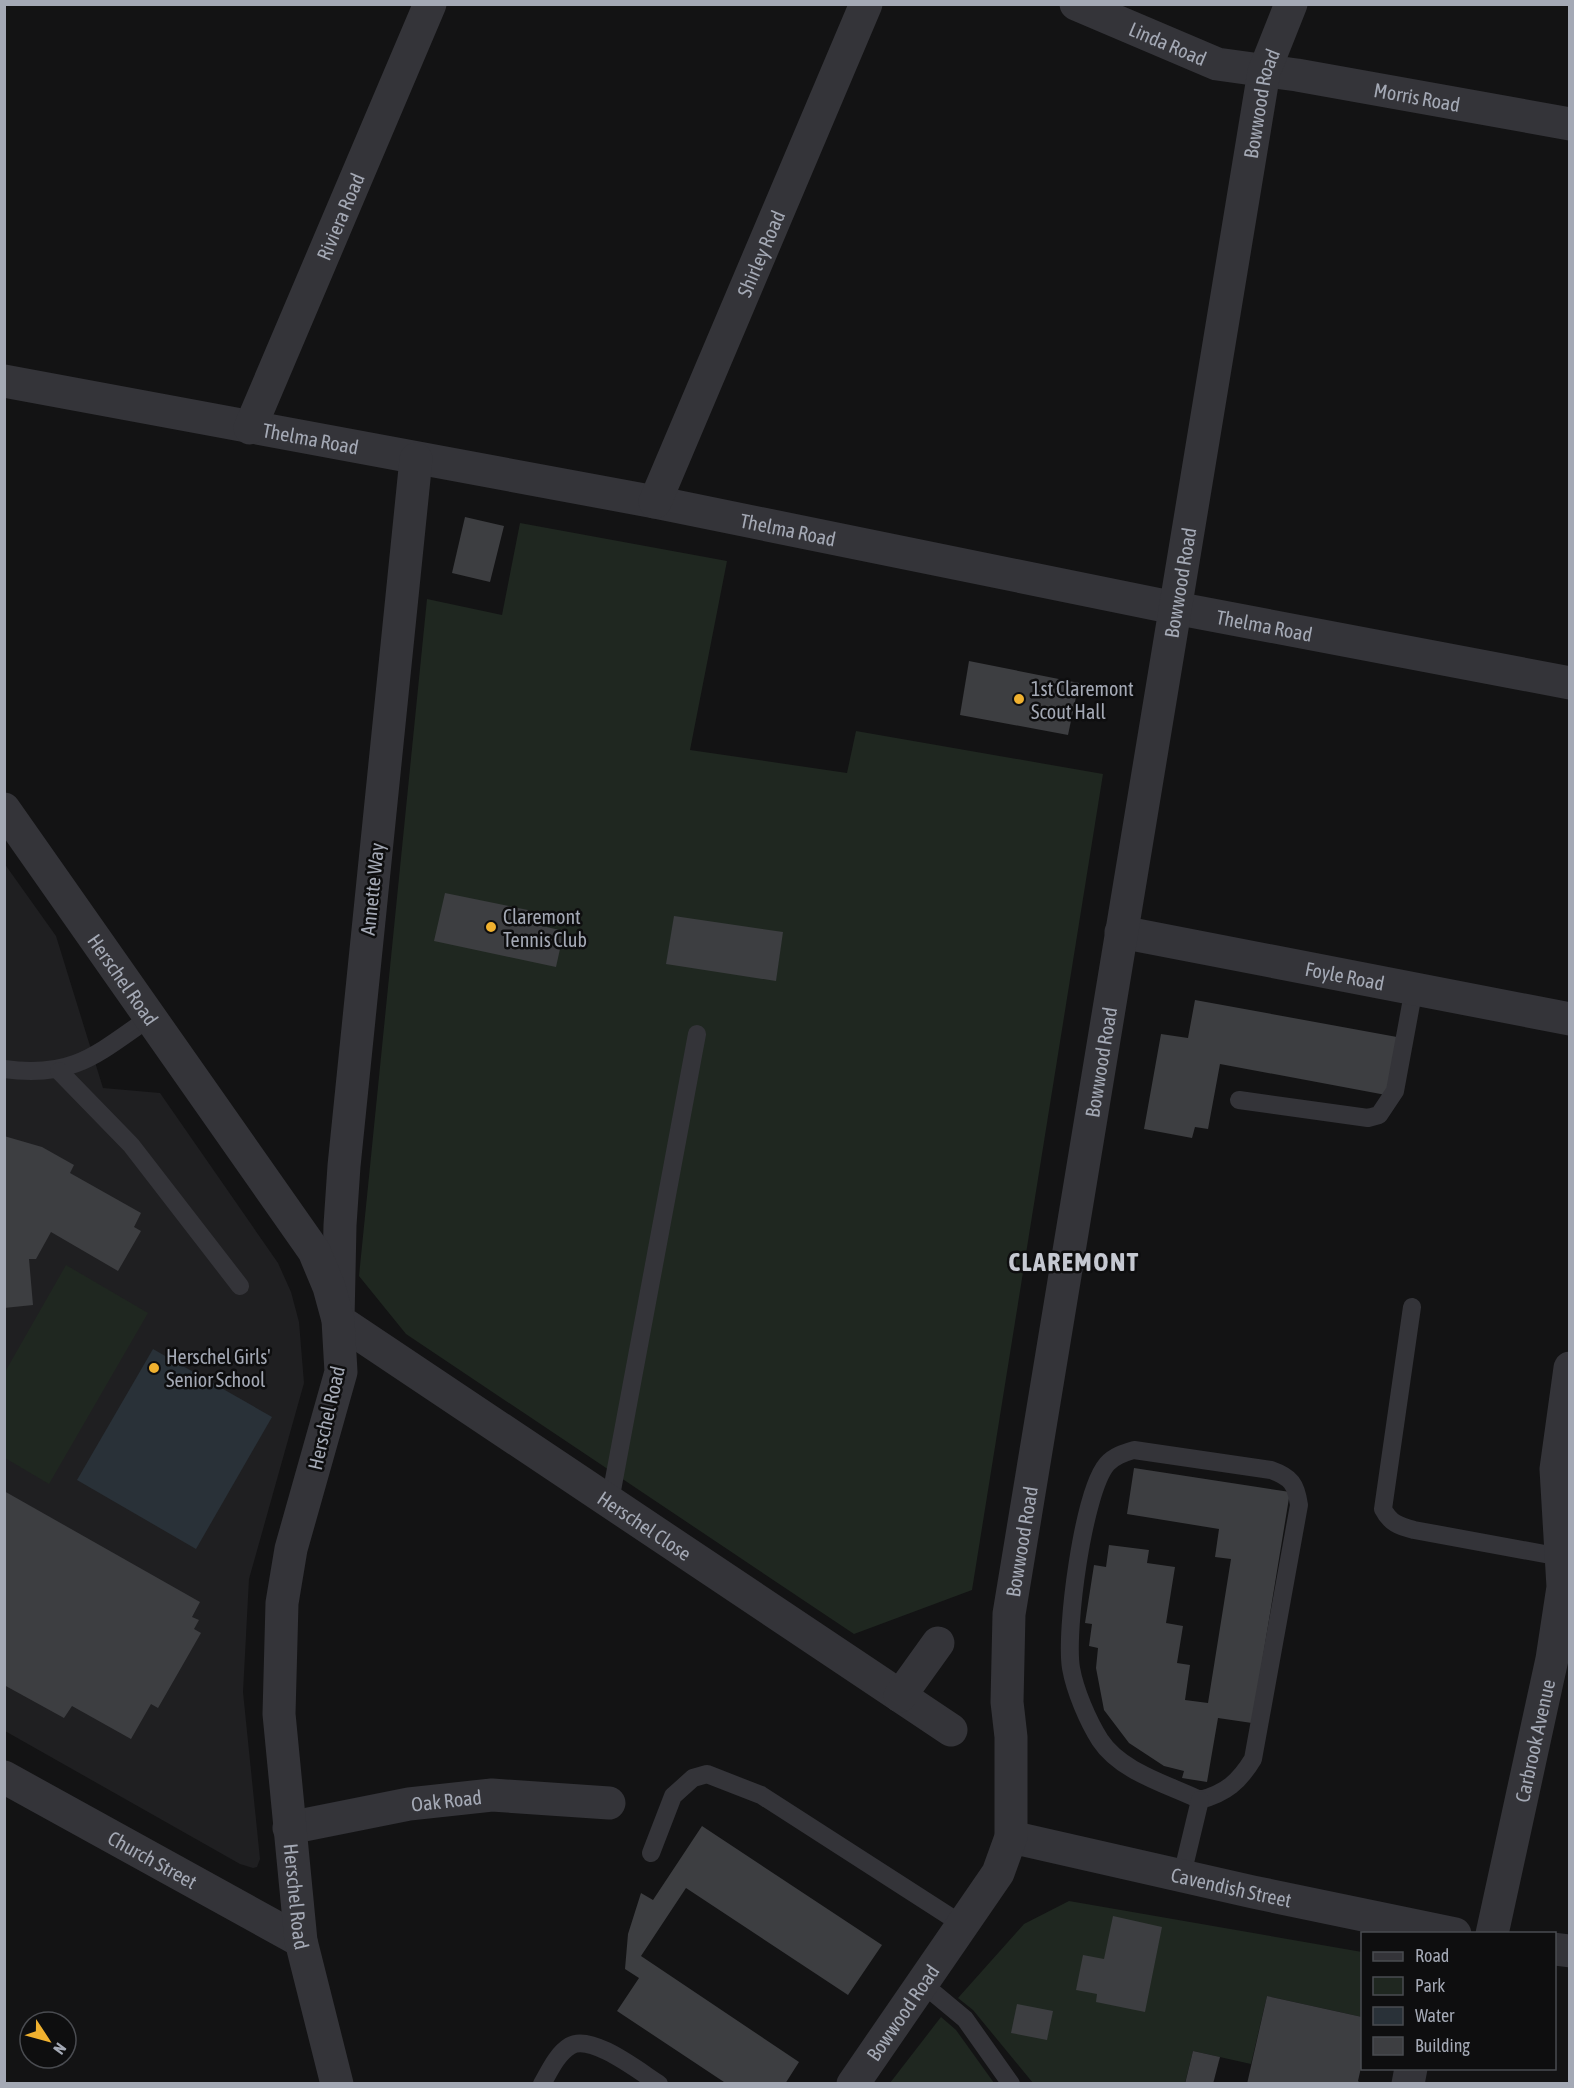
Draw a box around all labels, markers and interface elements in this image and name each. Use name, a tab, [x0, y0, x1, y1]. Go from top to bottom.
street label: Linda Road	[1126, 17, 1210, 70]
street label: Bowwood Road	[1238, 45, 1284, 160]
street label: Morris Road	[1372, 78, 1462, 116]
street label: Riviera Road	[311, 169, 369, 263]
street label: Shirley Road	[732, 207, 789, 300]
street label: Thelma Road	[261, 418, 361, 458]
street label: Thelma Road	[738, 508, 838, 550]
street label: Bowwood Road	[1159, 526, 1200, 639]
street label: Thelma Road	[1215, 605, 1314, 645]
place label: 1st Claremont Scout Hall	[1031, 677, 1134, 723]
marker: 1st Claremont Scout Hall	[1012, 692, 1026, 706]
street label: Annette Way	[356, 842, 388, 936]
place label: Claremont Tennis Club	[503, 905, 587, 951]
marker: Claremont Tennis Club	[484, 920, 498, 934]
street label: Herschel Road	[84, 929, 163, 1029]
street label: Foyle Road	[1303, 956, 1386, 994]
street label: Bowwood Road	[1080, 1005, 1121, 1119]
district label: CLAREMONT	[1008, 1247, 1140, 1277]
place label: Herschel Girls' Senior School	[166, 1345, 271, 1391]
marker: Herschel Girls' Senior School	[147, 1361, 161, 1375]
street label: Herschel Road	[303, 1364, 349, 1472]
street label: Bowwood Road	[1001, 1485, 1041, 1598]
street label: Herschel Close	[594, 1486, 696, 1565]
street label: Carbrook Avenue	[1510, 1677, 1559, 1804]
street label: Oak Road	[410, 1785, 483, 1815]
street label: Church Street	[104, 1825, 202, 1893]
street label: Herschel Road	[280, 1842, 314, 1952]
street label: Cavendish Street	[1169, 1862, 1294, 1911]
legend	[1361, 1932, 1556, 2070]
text: Road	[1415, 1945, 1449, 1966]
street label: Bowwood Road	[861, 1960, 943, 2065]
text: Park	[1415, 1975, 1445, 1996]
text: Water	[1415, 2005, 1455, 2026]
north arrow	[18, 2010, 78, 2070]
text: Building	[1415, 2035, 1470, 2056]
text: N	[50, 2040, 70, 2058]

